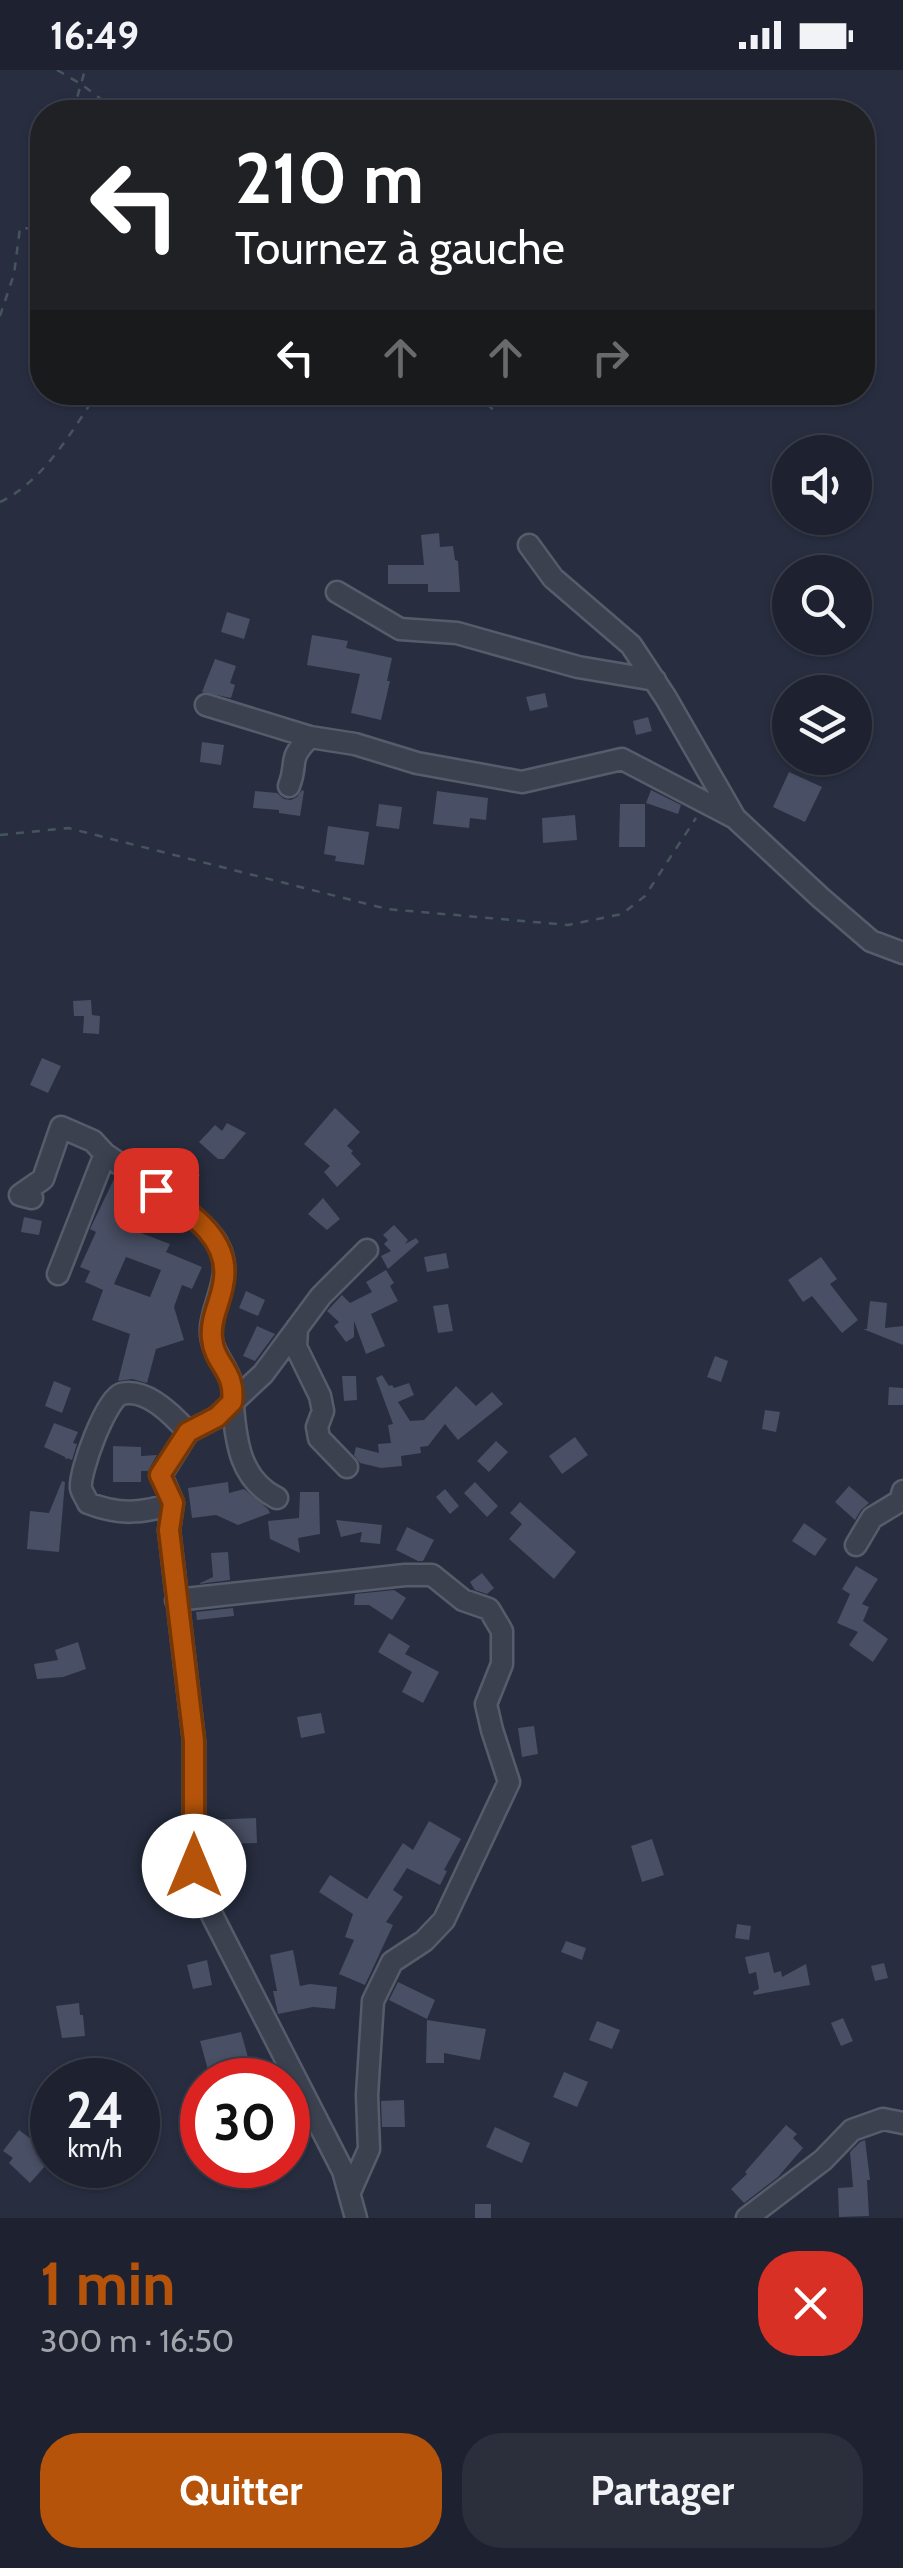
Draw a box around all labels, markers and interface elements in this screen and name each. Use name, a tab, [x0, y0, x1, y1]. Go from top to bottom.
text: 16:49	[50, 12, 139, 59]
text: 210 m	[235, 135, 424, 221]
icon: left	[70, 140, 200, 270]
text: Tournez à gauche	[235, 221, 565, 275]
icon: left	[268, 330, 323, 385]
icon: ahead	[373, 330, 428, 385]
icon: ahead	[478, 330, 533, 385]
icon: right	[583, 330, 638, 385]
map controls	[772, 435, 872, 775]
button: sound	[772, 435, 872, 535]
button: search	[772, 555, 872, 655]
button: layers	[772, 675, 872, 775]
pin	[114, 1148, 199, 1233]
icon: arrive	[129, 1163, 184, 1218]
position arrow	[142, 1814, 246, 1918]
speed limit sign: 30	[180, 2058, 310, 2188]
text: 24	[66, 2080, 124, 2141]
text: km/h	[68, 2133, 122, 2163]
text: 1 min	[40, 2247, 175, 2320]
button: close	[758, 2251, 863, 2356]
text: 300 m · 16:50	[40, 2321, 234, 2360]
button: Quitter	[40, 2433, 442, 2548]
button: Partager	[462, 2433, 863, 2548]

